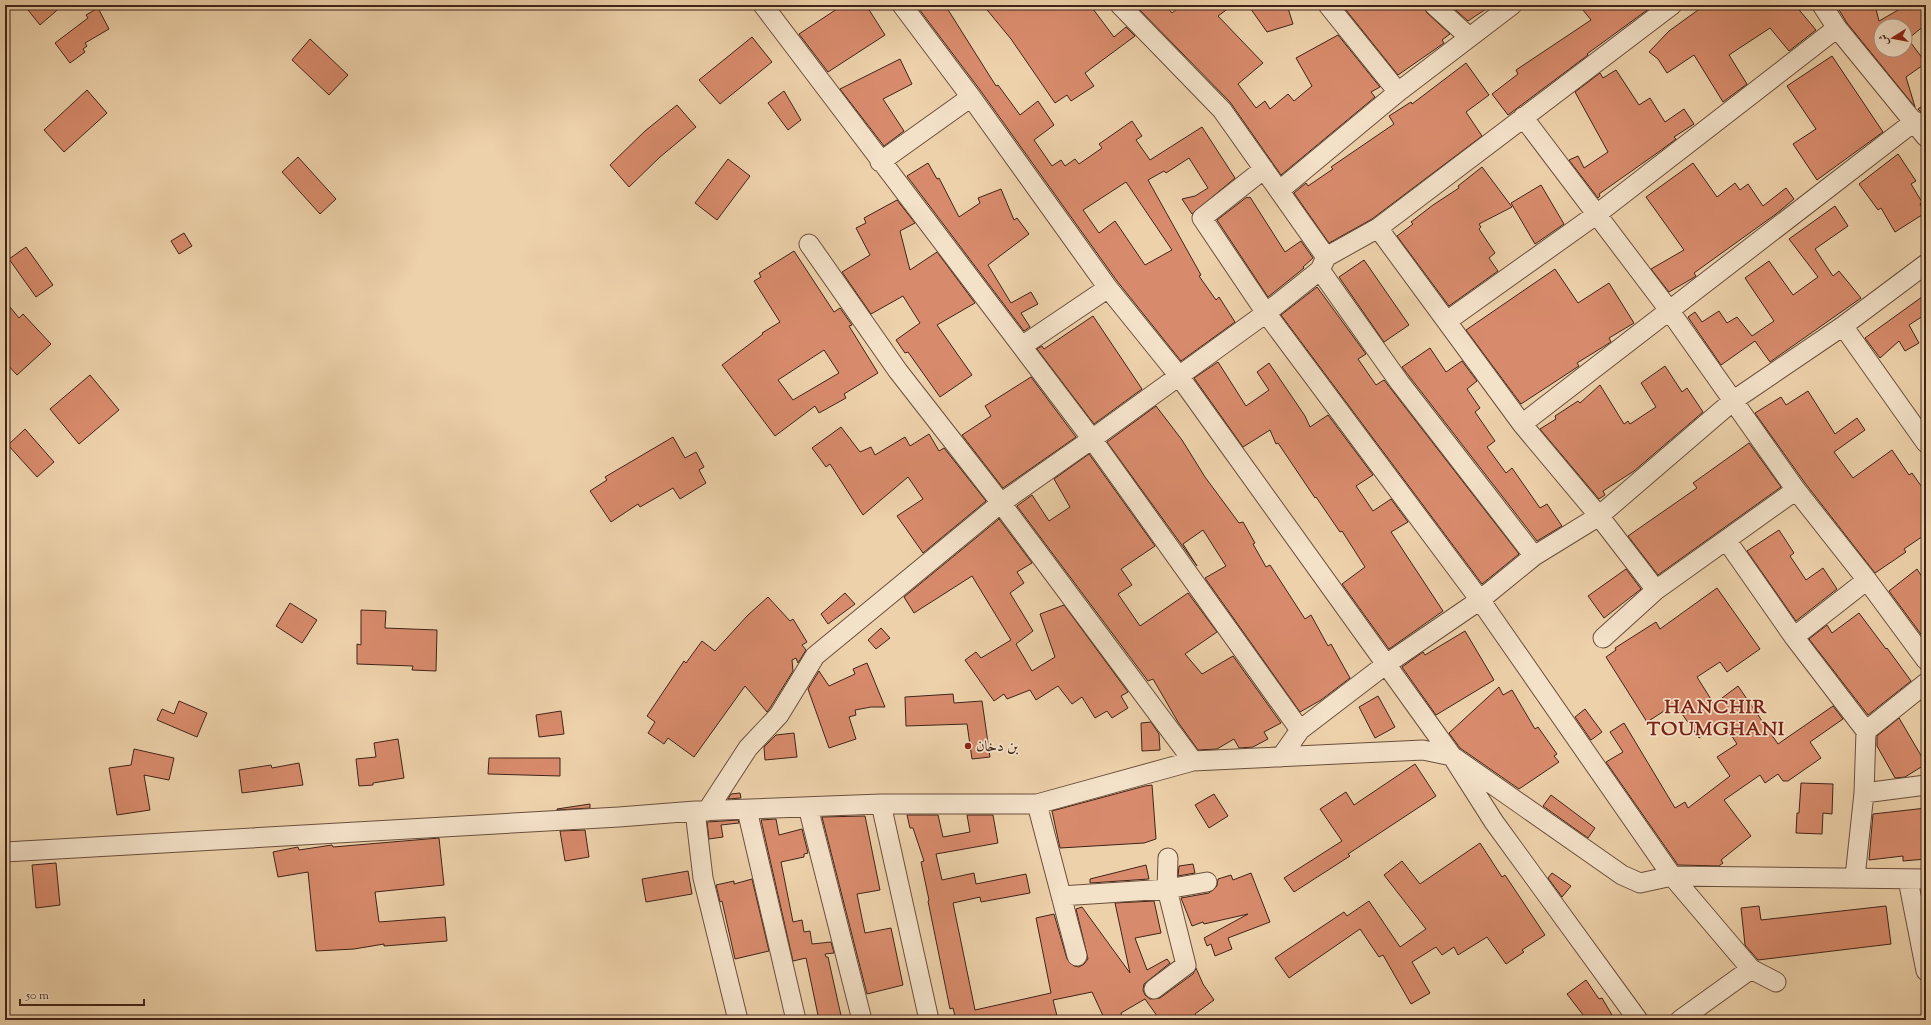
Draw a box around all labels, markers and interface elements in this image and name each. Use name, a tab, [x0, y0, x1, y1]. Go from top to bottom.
north arrow	[1873, 18, 1913, 58]
text: ش	[1875, 33, 1893, 47]
district label: HANCHIR TOUMGHANI	[1647, 695, 1785, 744]
place label: بن دخان	[976, 737, 1018, 758]
marker: بن دخان	[963, 741, 973, 751]
scale bar	[20, 981, 144, 1007]
text: 50 m	[25, 987, 49, 1005]

